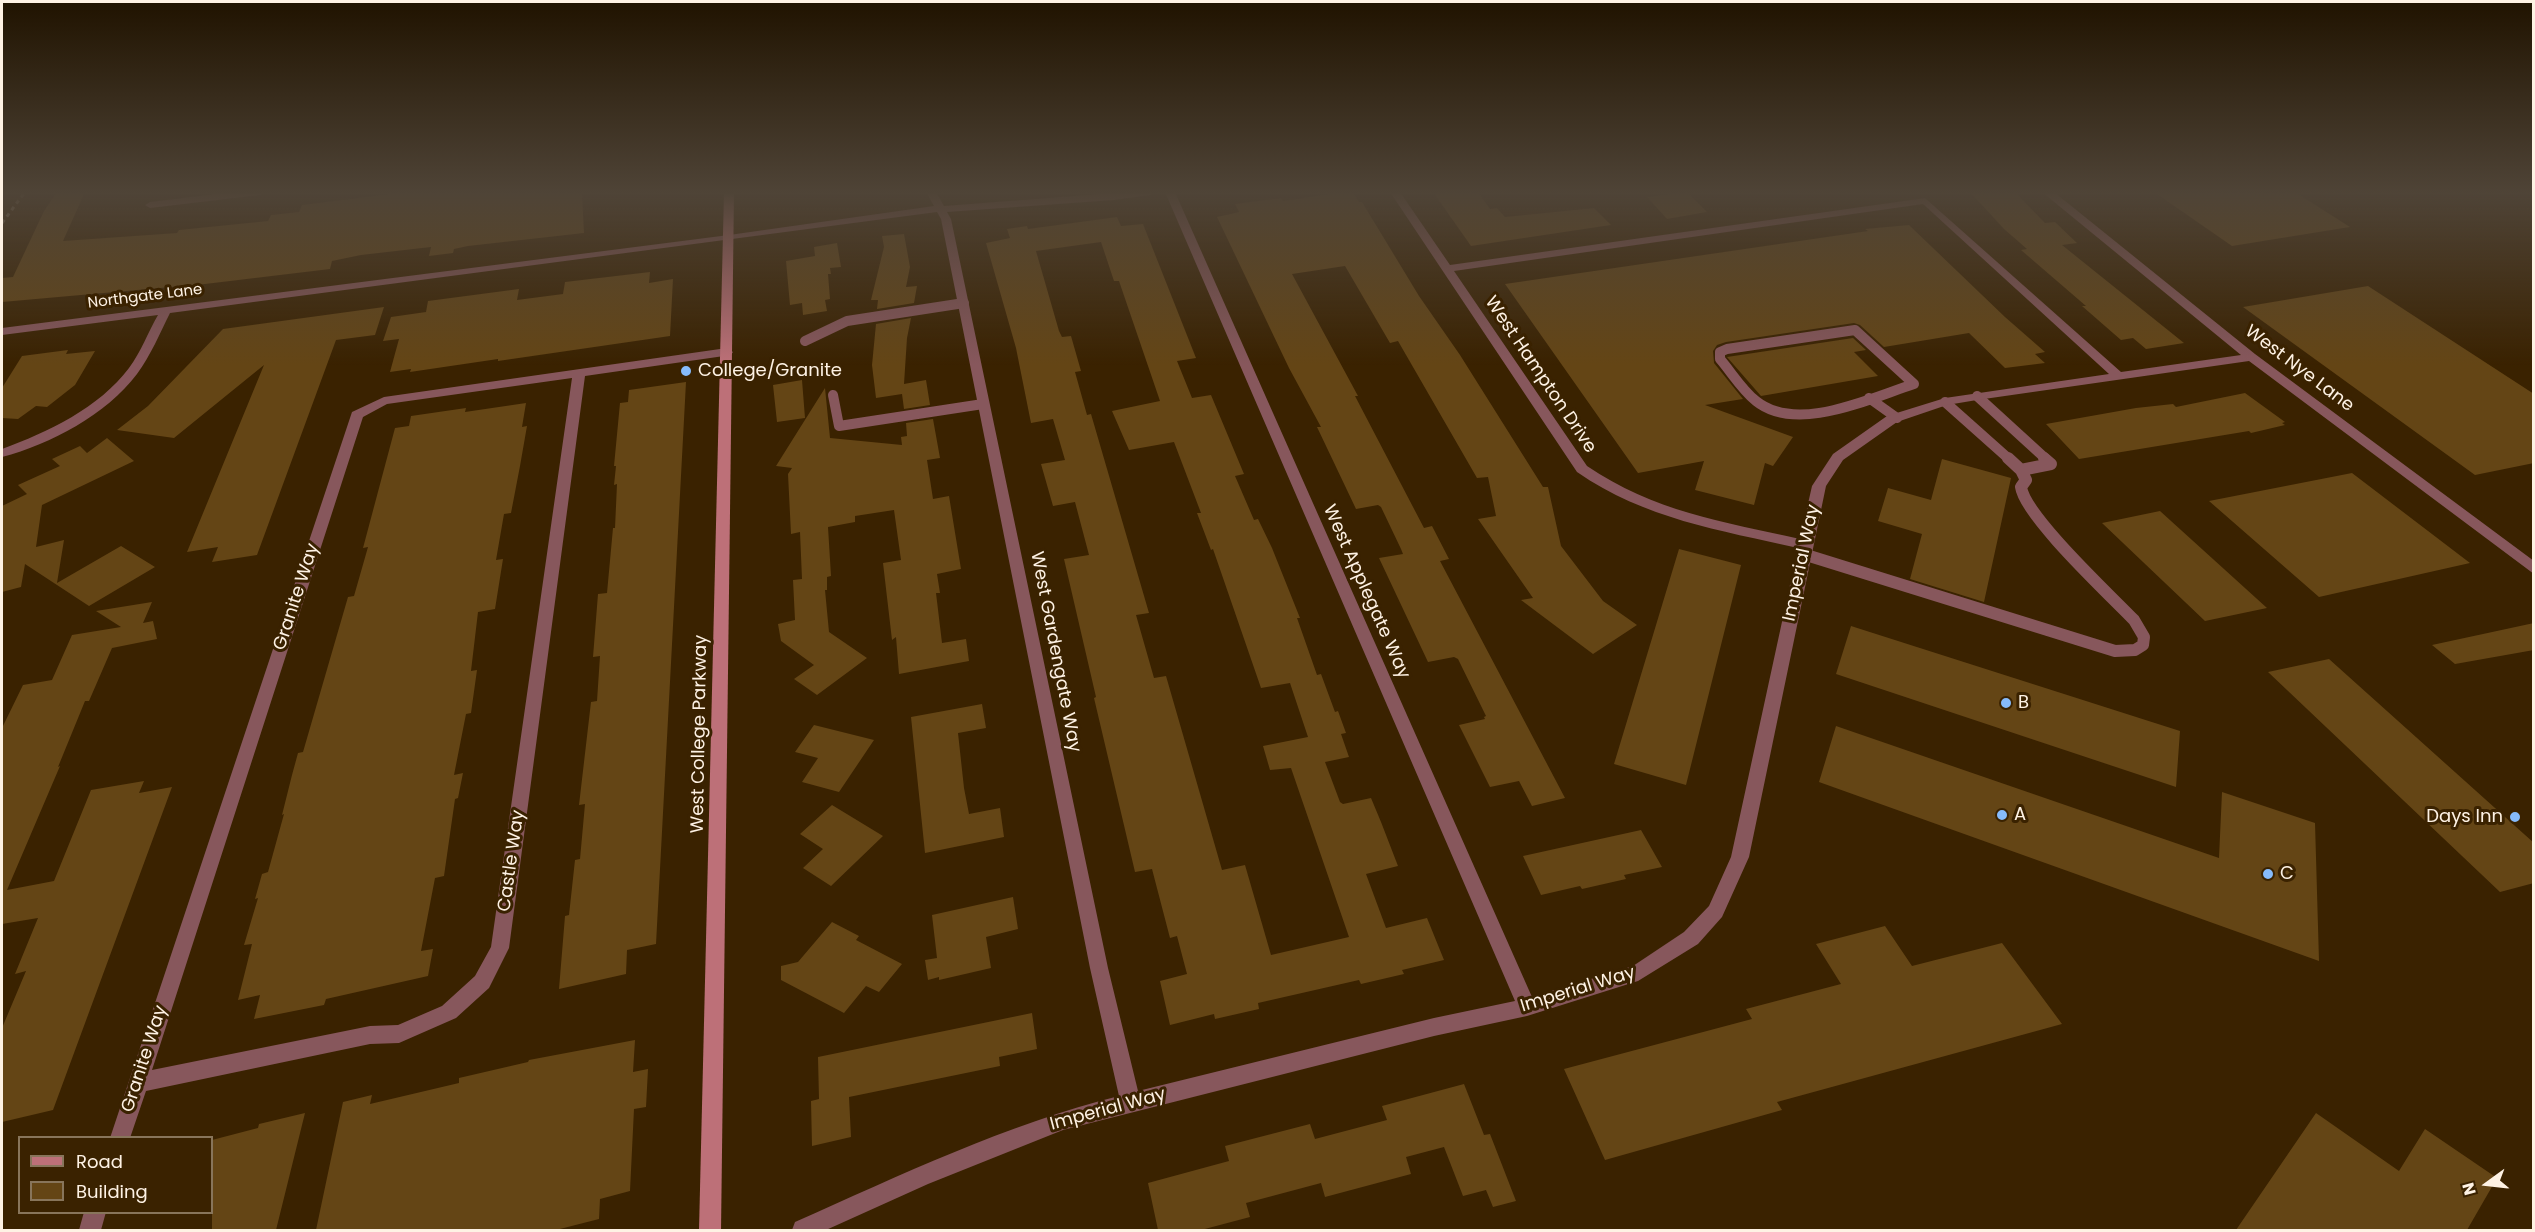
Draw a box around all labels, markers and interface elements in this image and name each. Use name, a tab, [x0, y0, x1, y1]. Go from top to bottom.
street label: Northgate Lane	[87, 281, 203, 313]
street label: West Hampton Drive	[1480, 293, 1600, 457]
street label: West Nye Lane	[2240, 321, 2358, 417]
place label: College/Granite	[698, 360, 842, 382]
marker: College/Granite	[679, 364, 693, 378]
street label: West Applegate Way	[1318, 502, 1414, 682]
street label: Imperial Way	[1779, 503, 1825, 623]
street label: Granite Way	[270, 541, 324, 653]
street label: West Gardengate Way	[1025, 550, 1085, 754]
street label: West College Parkway	[687, 634, 713, 834]
place label: B	[2018, 692, 2029, 714]
marker: B	[1999, 696, 2013, 710]
place label: A	[2014, 804, 2026, 826]
place label: Days Inn	[2426, 806, 2503, 828]
marker: A	[1995, 808, 2009, 822]
street label: Castle Way	[494, 809, 530, 913]
marker: Days Inn	[2508, 810, 2522, 824]
place label: C	[2280, 863, 2294, 885]
marker: C	[2261, 867, 2275, 881]
street label: Imperial Way	[1518, 962, 1638, 1018]
street label: Granite Way	[118, 1003, 172, 1115]
street label: Imperial Way	[1048, 1084, 1168, 1136]
legend	[18, 1136, 213, 1214]
text: Road	[76, 1149, 123, 1174]
north arrow	[2457, 1154, 2517, 1214]
text: Building	[76, 1179, 148, 1204]
text: N	[2456, 1180, 2482, 1198]

